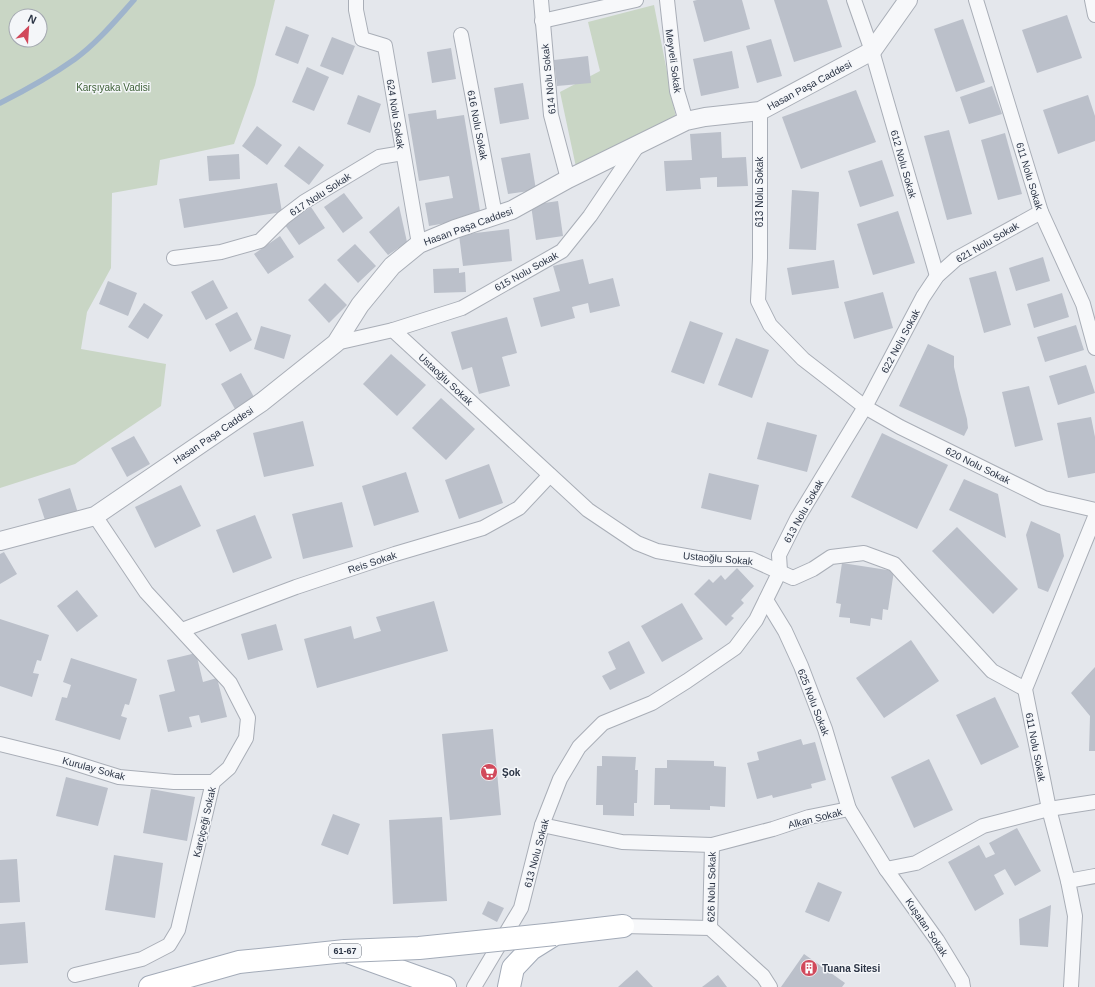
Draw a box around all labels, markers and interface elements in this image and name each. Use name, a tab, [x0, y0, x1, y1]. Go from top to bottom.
north arrow	[8, 8, 48, 48]
text: N	[26, 12, 38, 26]
street label: Meyveli Sokak	[664, 28, 684, 95]
street label: 614 Nolu Sokak	[539, 42, 558, 115]
street label: Hasan Paşa Caddesi	[765, 59, 853, 112]
street label: 624 Nolu Sokak	[385, 78, 407, 151]
park label: Karşıyaka Vadisi	[76, 82, 150, 93]
street label: 616 Nolu Sokak	[465, 89, 490, 162]
street label: 612 Nolu Sokak	[889, 129, 919, 201]
street label: 611 Nolu Sokak	[1014, 141, 1045, 212]
street label: 613 Nolu Sokak	[754, 156, 765, 227]
street label: 617 Nolu Sokak	[288, 170, 354, 218]
street label: Hasan Paşa Caddesi	[422, 205, 514, 248]
street label: 621 Nolu Sokak	[954, 220, 1021, 265]
street label: 615 Nolu Sokak	[493, 249, 561, 293]
street label: 622 Nolu Sokak	[879, 307, 922, 375]
street label: Ustaoğlu Sokak	[416, 351, 476, 408]
street label: Hasan Paşa Caddesi	[171, 405, 255, 466]
street label: 620 Nolu Sokak	[944, 445, 1013, 486]
street label: 613 Nolu Sokak	[782, 477, 826, 545]
street label: Reis Sokak	[346, 549, 399, 576]
street label: Ustaoğlu Sokak	[683, 550, 754, 567]
street label: 625 Nolu Sokak	[796, 667, 832, 738]
street label: 611 Nolu Sokak	[1023, 712, 1048, 783]
street label: Kurulay Sokak	[61, 755, 127, 782]
supermarket icon: Şok	[479, 762, 499, 782]
place label: Şok	[502, 767, 521, 778]
street label: Karçiçeği Sokak	[191, 785, 218, 858]
street label: Alkan Sokak	[787, 806, 844, 831]
street label: 613 Nolu Sokak	[522, 817, 551, 889]
street label: 626 Nolu Sokak	[705, 851, 718, 922]
street label: Kuşatan Sokak	[903, 896, 951, 959]
road number: 61-67	[329, 944, 361, 958]
building icon: Tuana Sitesi	[799, 958, 819, 978]
place label: Tuana Sitesi	[822, 963, 880, 974]

